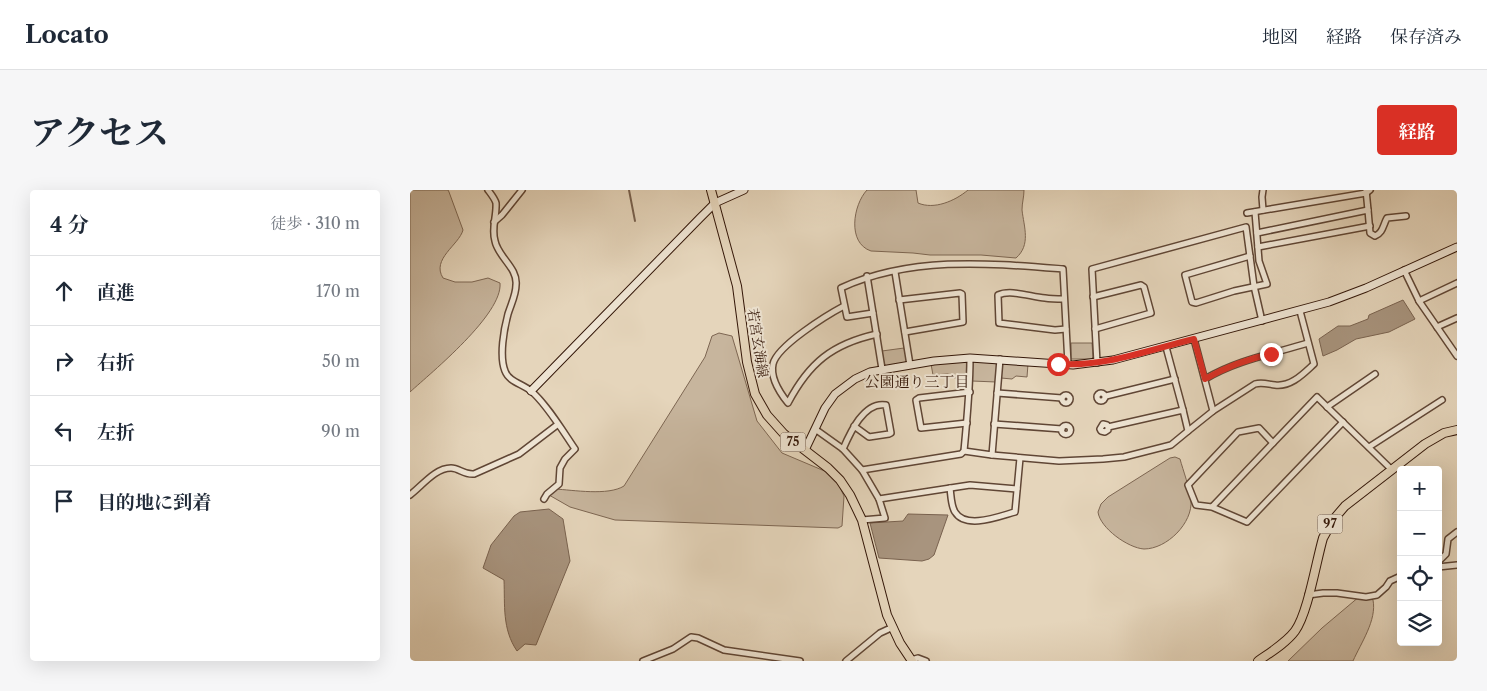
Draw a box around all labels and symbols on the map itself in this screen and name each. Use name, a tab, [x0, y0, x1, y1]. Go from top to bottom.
street label: 若宮玄海線	[744, 307, 772, 379]
route end	[1260, 343, 1283, 366]
route start	[1047, 353, 1070, 376]
district label: 公園通り三丁目	[864, 372, 970, 391]
road number: 75	[780, 432, 806, 452]
road number: 97	[1318, 514, 1342, 534]

